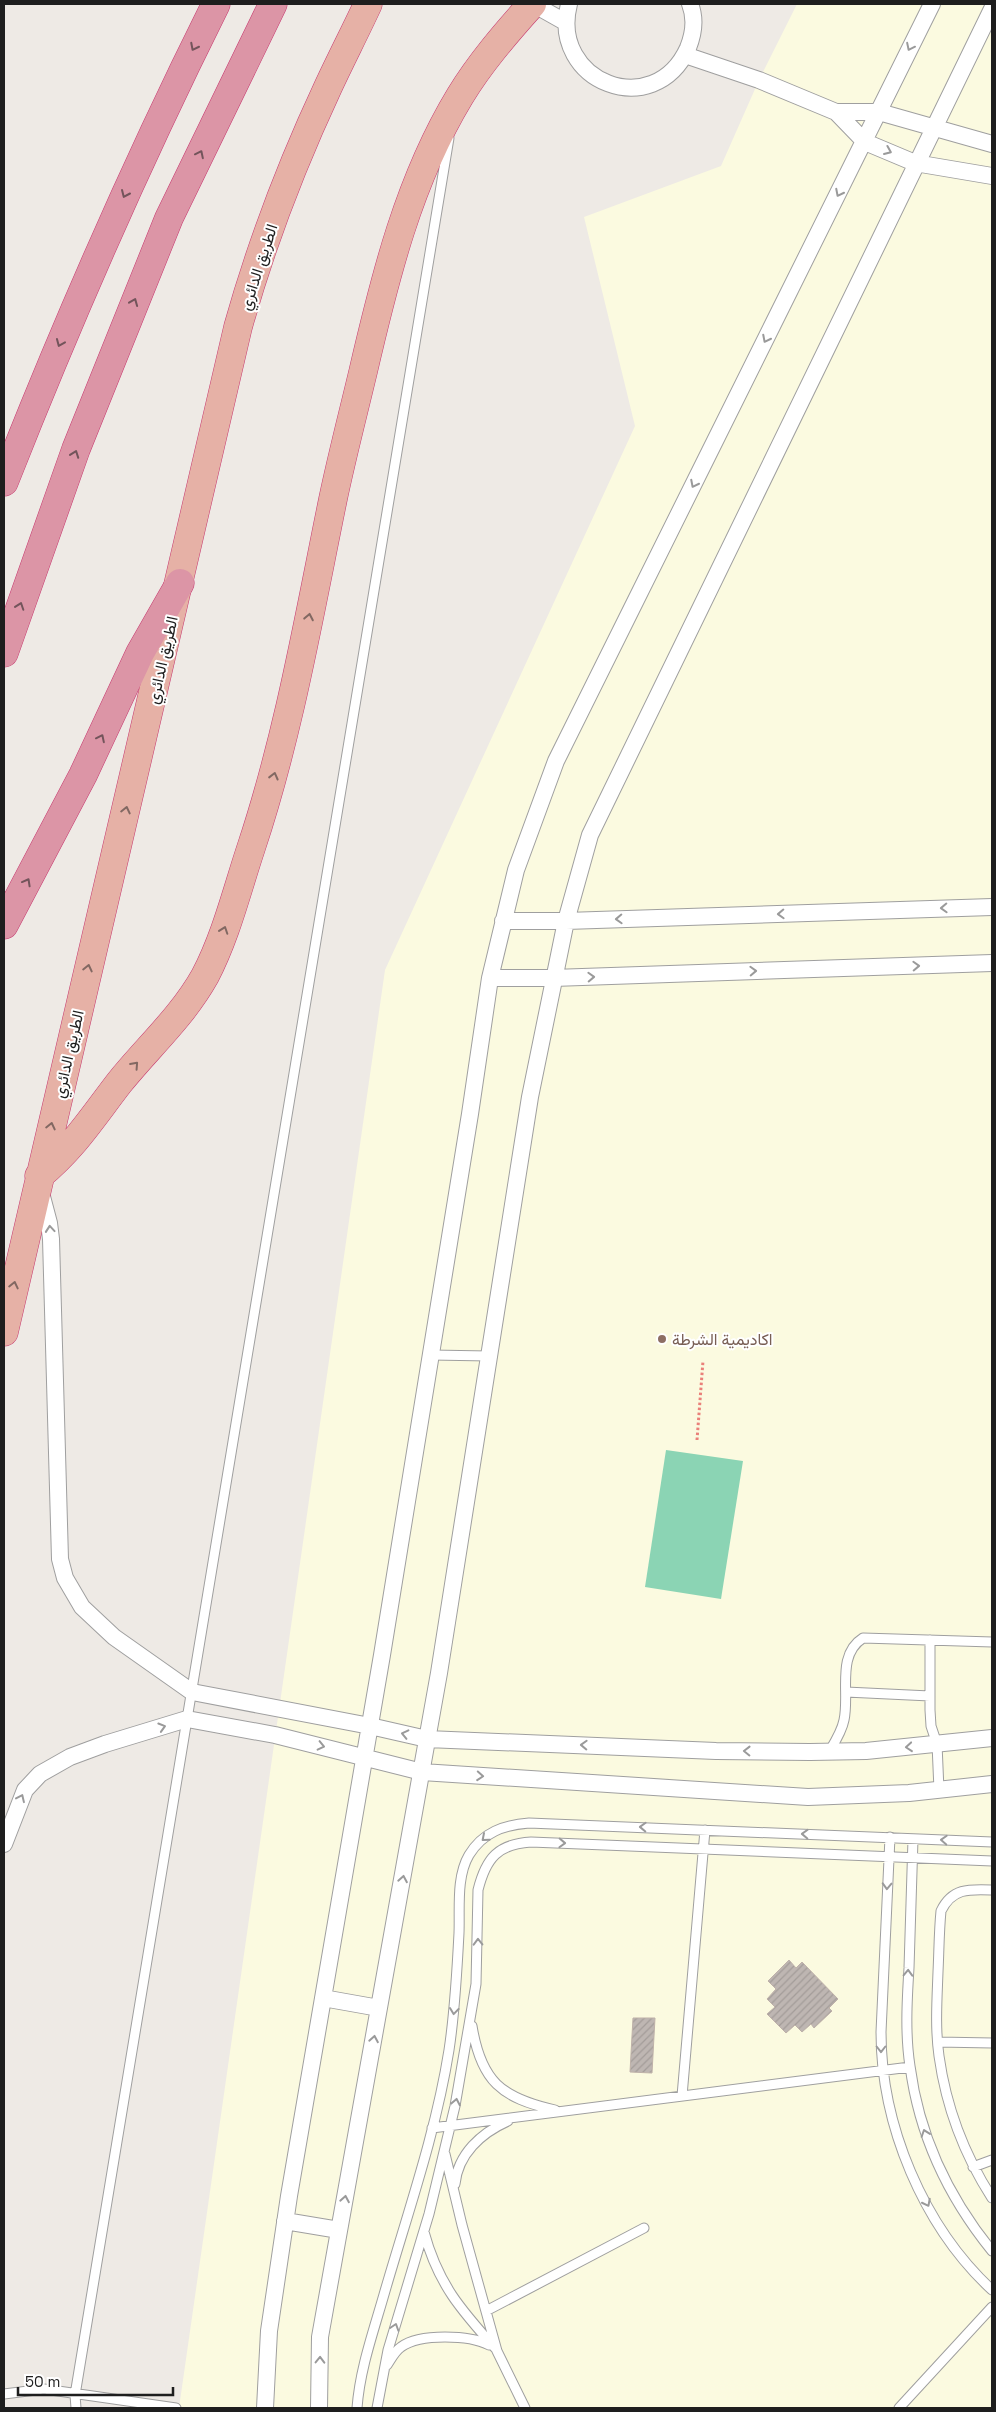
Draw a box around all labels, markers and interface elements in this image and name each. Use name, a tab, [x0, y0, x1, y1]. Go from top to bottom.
one-way arrow	[190, 42, 200, 51]
one-way arrow	[907, 42, 917, 51]
one-way arrow	[883, 145, 892, 156]
one-way arrow	[194, 150, 204, 159]
one-way arrow	[835, 188, 845, 197]
one-way arrow	[120, 189, 131, 198]
street label: الطريق الدائري	[235, 221, 285, 314]
one-way arrow	[128, 298, 138, 307]
one-way arrow	[762, 334, 773, 343]
one-way arrow	[55, 338, 66, 347]
one-way arrow	[69, 450, 79, 458]
one-way arrow	[690, 479, 700, 488]
one-way arrow	[14, 603, 24, 611]
one-way arrow	[303, 613, 314, 622]
street label: الطريق الدائري	[142, 614, 186, 707]
one-way arrow	[95, 734, 105, 743]
one-way arrow	[269, 772, 279, 781]
one-way arrow	[120, 806, 131, 815]
one-way arrow	[21, 879, 31, 888]
one-way arrow	[939, 903, 947, 914]
one-way arrow	[777, 908, 785, 919]
one-way arrow	[614, 914, 622, 924]
one-way arrow	[218, 927, 228, 935]
one-way arrow	[912, 960, 920, 971]
one-way arrow	[82, 964, 93, 973]
one-way arrow	[749, 966, 757, 977]
one-way arrow	[587, 972, 595, 982]
street label: الطريق الدائري	[48, 1008, 92, 1101]
one-way arrow	[130, 1061, 139, 1070]
one-way arrow	[45, 1122, 56, 1131]
one-way arrow	[45, 1224, 56, 1232]
one-way arrow	[9, 1280, 19, 1289]
place label: اكاديمية الشرطة	[672, 1329, 773, 1350]
marker: اكاديمية الشرطة	[656, 1333, 668, 1345]
one-way arrow	[158, 1722, 166, 1732]
one-way arrow	[401, 1729, 410, 1740]
one-way arrow	[316, 1740, 325, 1751]
one-way arrow	[580, 1740, 588, 1751]
one-way arrow	[905, 1741, 913, 1752]
one-way arrow	[742, 1746, 750, 1756]
one-way arrow	[476, 1770, 484, 1781]
one-way arrow	[15, 1794, 26, 1803]
one-way arrow	[639, 1822, 647, 1833]
one-way arrow	[801, 1829, 809, 1839]
one-way arrow	[481, 1833, 490, 1842]
one-way arrow	[939, 1835, 947, 1845]
one-way arrow	[559, 1838, 567, 1849]
one-way arrow	[397, 1875, 407, 1884]
one-way arrow	[882, 1882, 893, 1890]
one-way arrow	[472, 1937, 483, 1945]
one-way arrow	[903, 1969, 914, 1977]
one-way arrow	[449, 2007, 460, 2015]
one-way arrow	[368, 2035, 378, 2044]
one-way arrow	[876, 2045, 886, 2053]
one-way arrow	[450, 2098, 460, 2107]
one-way arrow	[921, 2130, 931, 2138]
one-way arrow	[339, 2195, 349, 2204]
one-way arrow	[921, 2198, 931, 2207]
one-way arrow	[390, 2323, 400, 2331]
one-way arrow	[314, 2355, 325, 2363]
scale bar	[18, 2364, 172, 2396]
text: 50 m	[25, 2372, 60, 2391]

